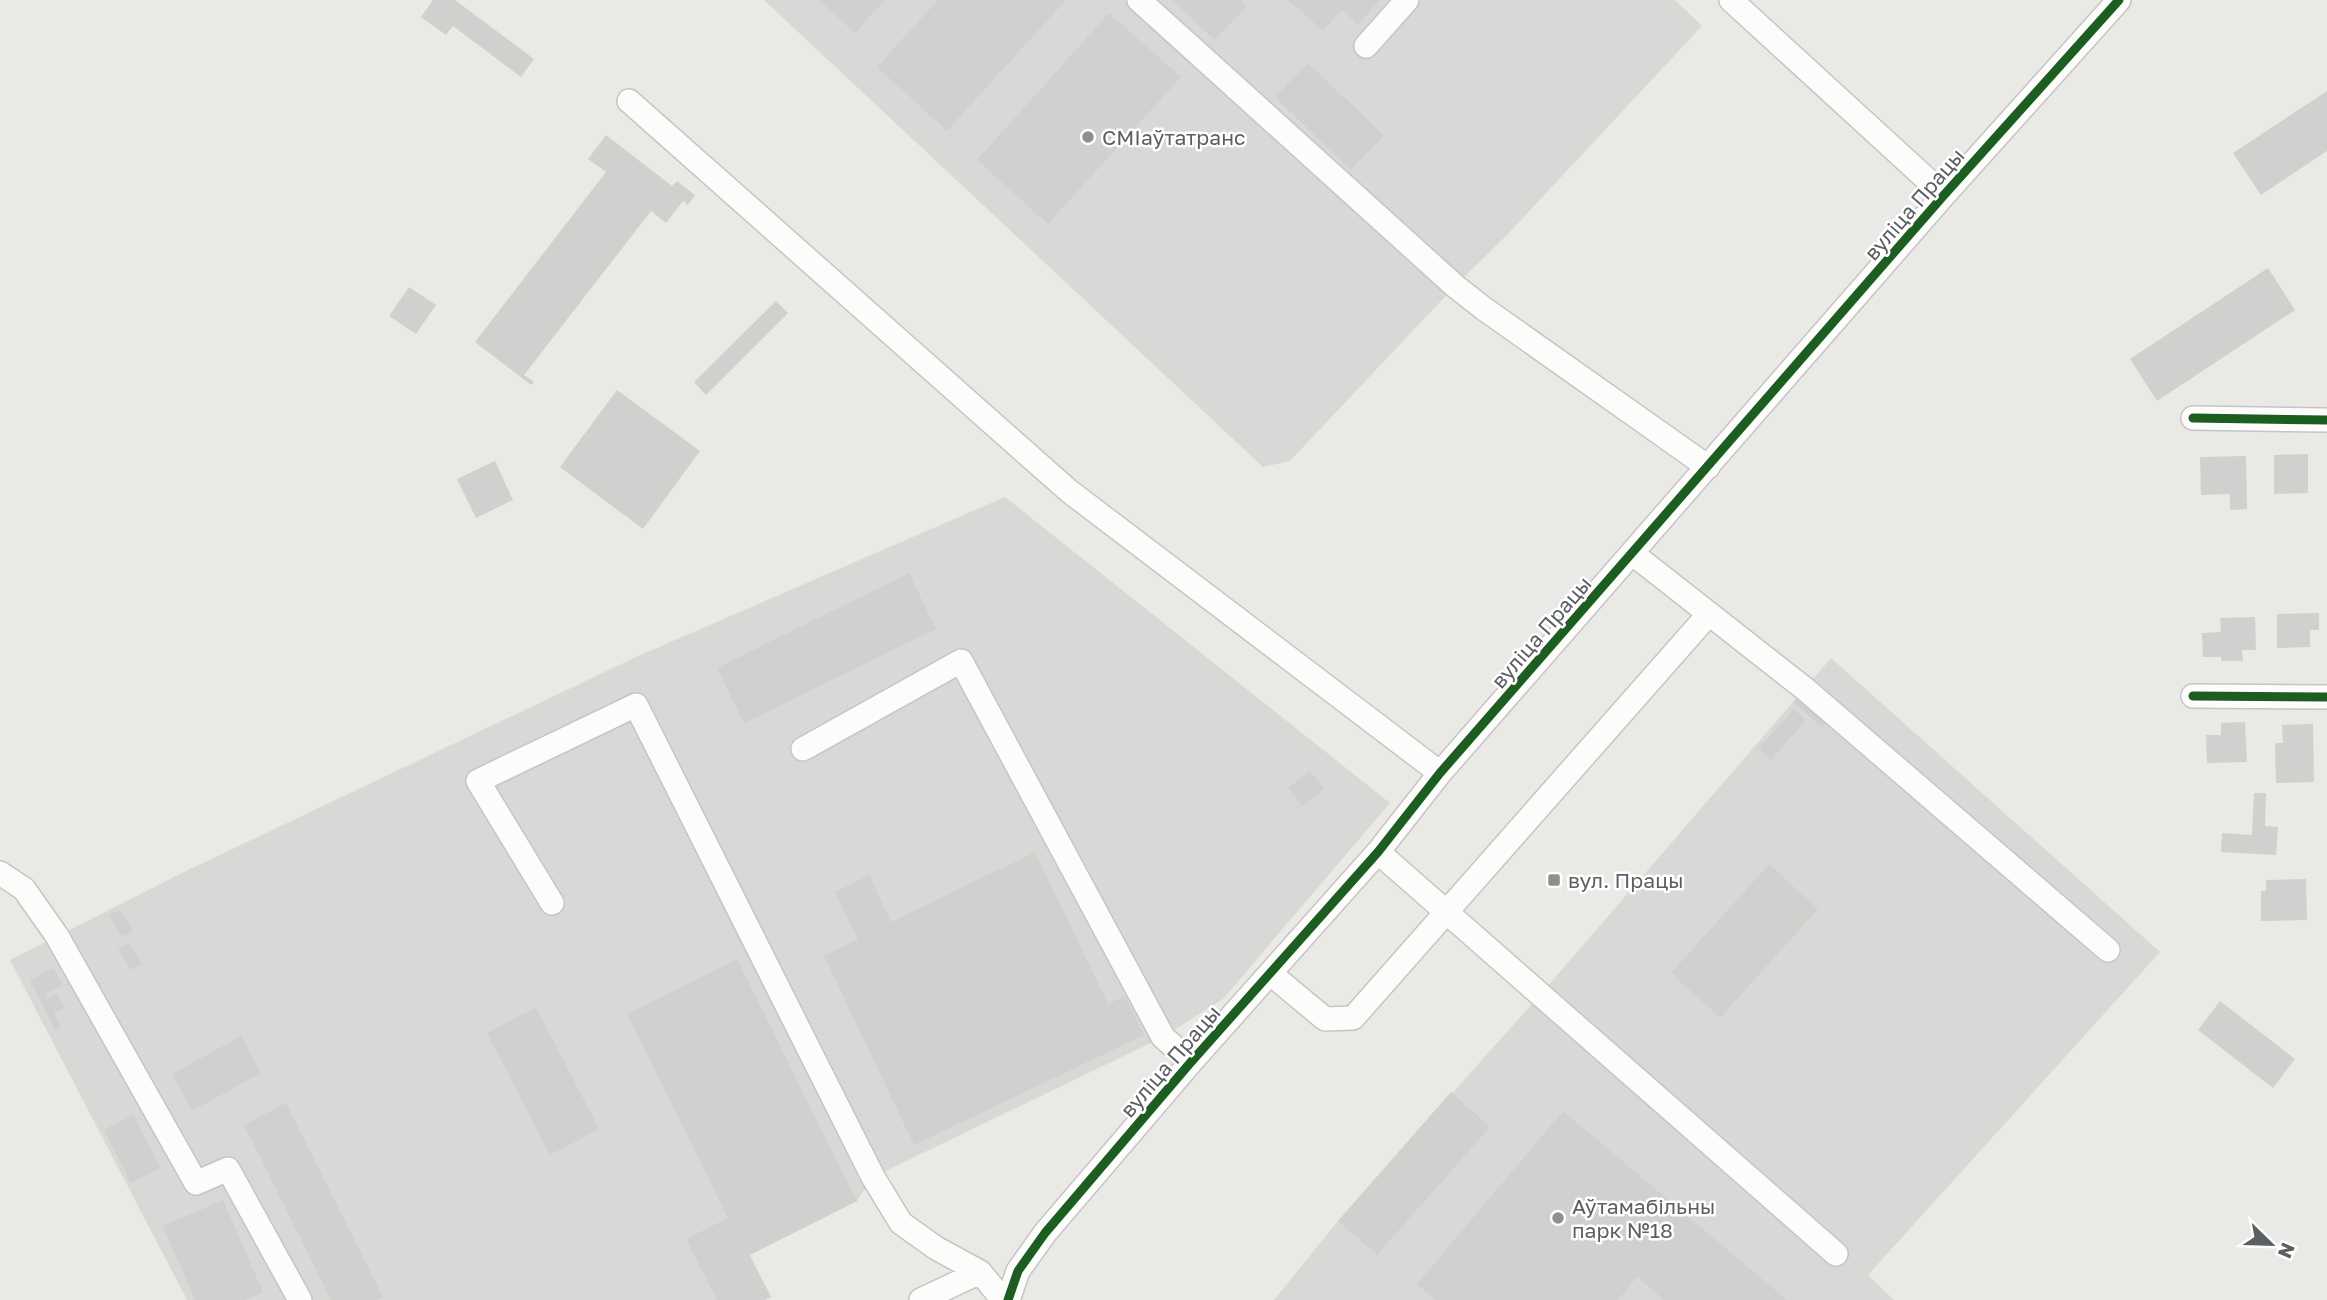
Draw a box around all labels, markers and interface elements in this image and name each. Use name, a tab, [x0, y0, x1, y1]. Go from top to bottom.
place label: СМІаўтатранс	[1102, 124, 1245, 150]
marker: СМІаўтатранс	[1080, 129, 1096, 145]
street label: вуліца Працы	[1858, 143, 1970, 265]
street label: вуліца Працы	[1485, 571, 1597, 693]
place label: вул. Працы	[1568, 867, 1684, 893]
marker: вул. Працы	[1546, 872, 1562, 888]
street label: вуліца Працы	[1114, 1000, 1226, 1122]
place label: Аўтамабільны парк №18	[1572, 1193, 1715, 1243]
north arrow	[2236, 1209, 2306, 1279]
marker: Аўтамабільны парк №18	[1550, 1210, 1566, 1226]
text: N	[2274, 1240, 2301, 1262]

